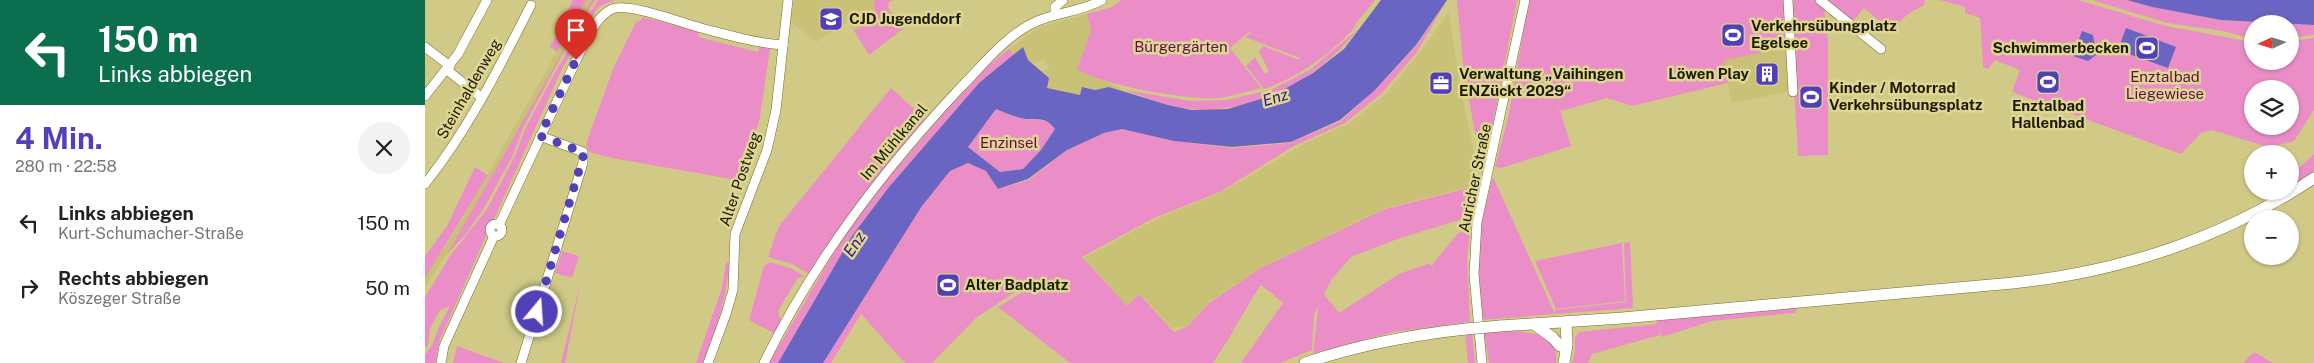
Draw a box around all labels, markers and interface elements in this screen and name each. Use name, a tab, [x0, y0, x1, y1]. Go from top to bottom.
school or university icon: CJD Jugenddorf	[818, 6, 844, 32]
pin	[555, 9, 597, 60]
place label: CJD Jugenddorf	[849, 10, 961, 27]
north arrow	[2244, 15, 2299, 70]
map controls	[2244, 15, 2299, 265]
icon: arrive	[562, 16, 590, 44]
place label: Verkehrsübungplatz Egelsee	[1751, 17, 1897, 51]
text: 150 m	[98, 19, 198, 60]
icon: left	[15, 20, 80, 85]
sports icon: Verkehrsübungplatz Egelsee	[1720, 22, 1746, 48]
sports icon: Schwimmerbecken	[2134, 35, 2160, 61]
street label: Steinhaldenweg	[433, 36, 504, 142]
park label: Bürgergärten	[1134, 38, 1228, 55]
place label: Schwimmerbecken	[1993, 39, 2129, 56]
text: Links abbiegen	[98, 61, 252, 87]
building icon: Löwen Play	[1754, 61, 1780, 87]
place label: Verwaltung „Vaihingen ENZückt 2029“	[1459, 65, 1624, 99]
place label: Löwen Play	[1668, 65, 1750, 82]
park label: Enztalbad Liegewiese	[2126, 68, 2204, 102]
sports icon: Enztalbad Hallenbad	[2035, 69, 2061, 95]
office icon: Verwaltung „Vaihingen ENZückt 2029“	[1428, 70, 1454, 96]
place label: Kinder / Motorrad Verkehrsübungsplatz	[1829, 79, 1982, 113]
button: layers	[2244, 80, 2299, 135]
water label: Enz	[1260, 84, 1291, 110]
sports icon: Kinder / Motorrad Verkehrsübungsplatz	[1798, 84, 1824, 110]
place label: Enztalbad Hallenbad	[2011, 97, 2085, 131]
street label: Im Mühlkanal	[857, 100, 930, 183]
text: 4 Min.	[15, 120, 103, 156]
button: close	[358, 122, 410, 174]
street label: Auricher Straße	[1455, 122, 1494, 234]
street label: Alter Postweg	[715, 129, 764, 228]
park label: Enzinsel	[980, 134, 1038, 151]
button: +	[2244, 145, 2299, 200]
text: 280 m · 22:58	[15, 157, 117, 176]
text: Links abbiegen	[58, 202, 194, 224]
icon: left	[15, 209, 43, 237]
button: −	[2244, 210, 2299, 265]
text: 150 m	[357, 212, 410, 234]
text: Kurt-Schumacher-Straße	[58, 224, 244, 243]
water label: Enz	[839, 228, 870, 260]
text: Rechts abbiegen	[58, 267, 209, 289]
sports icon: Alter Badplatz	[935, 272, 961, 298]
icon: right	[15, 274, 43, 302]
place label: Alter Badplatz	[965, 276, 1068, 293]
text: 50 m	[365, 277, 410, 299]
position arrow	[510, 285, 562, 337]
text: Köszeger Straße	[58, 289, 181, 308]

